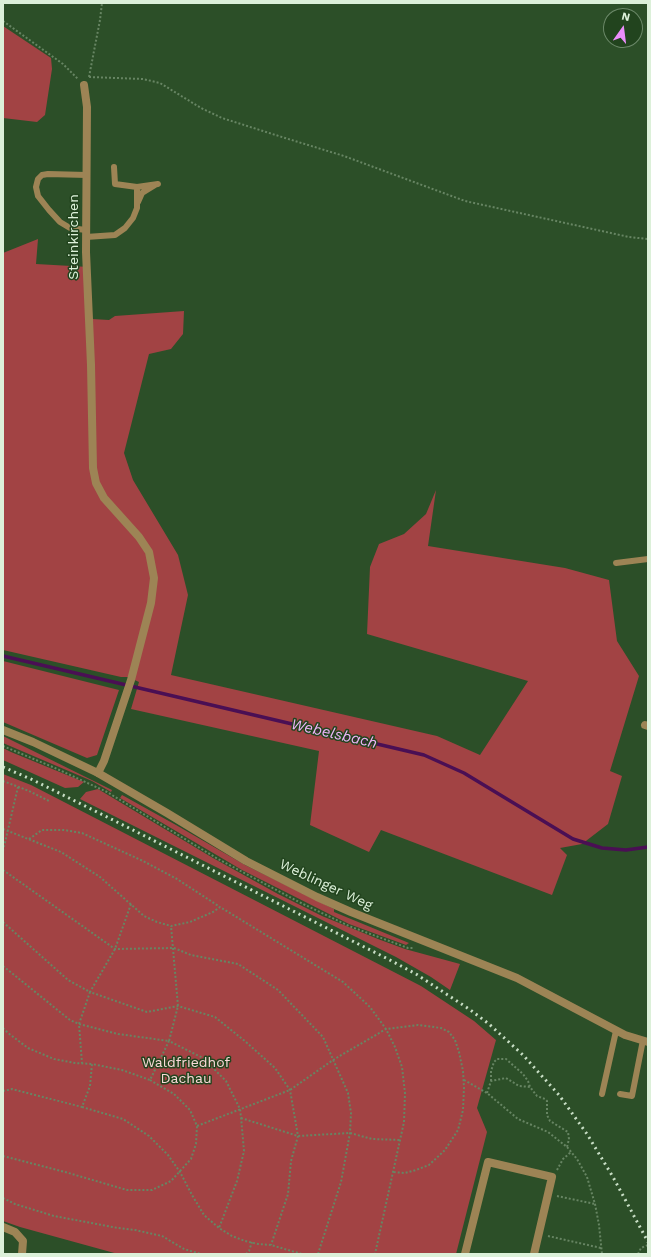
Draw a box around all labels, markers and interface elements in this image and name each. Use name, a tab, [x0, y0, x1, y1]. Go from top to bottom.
north arrow	[603, 8, 643, 48]
text: N	[620, 10, 631, 24]
street label: Steinkirchen	[66, 194, 82, 280]
water label: Webelsbach	[289, 715, 379, 753]
street label: Weblinger Weg	[277, 856, 375, 914]
park label: Waldfriedhof Dachau	[142, 1055, 230, 1088]

